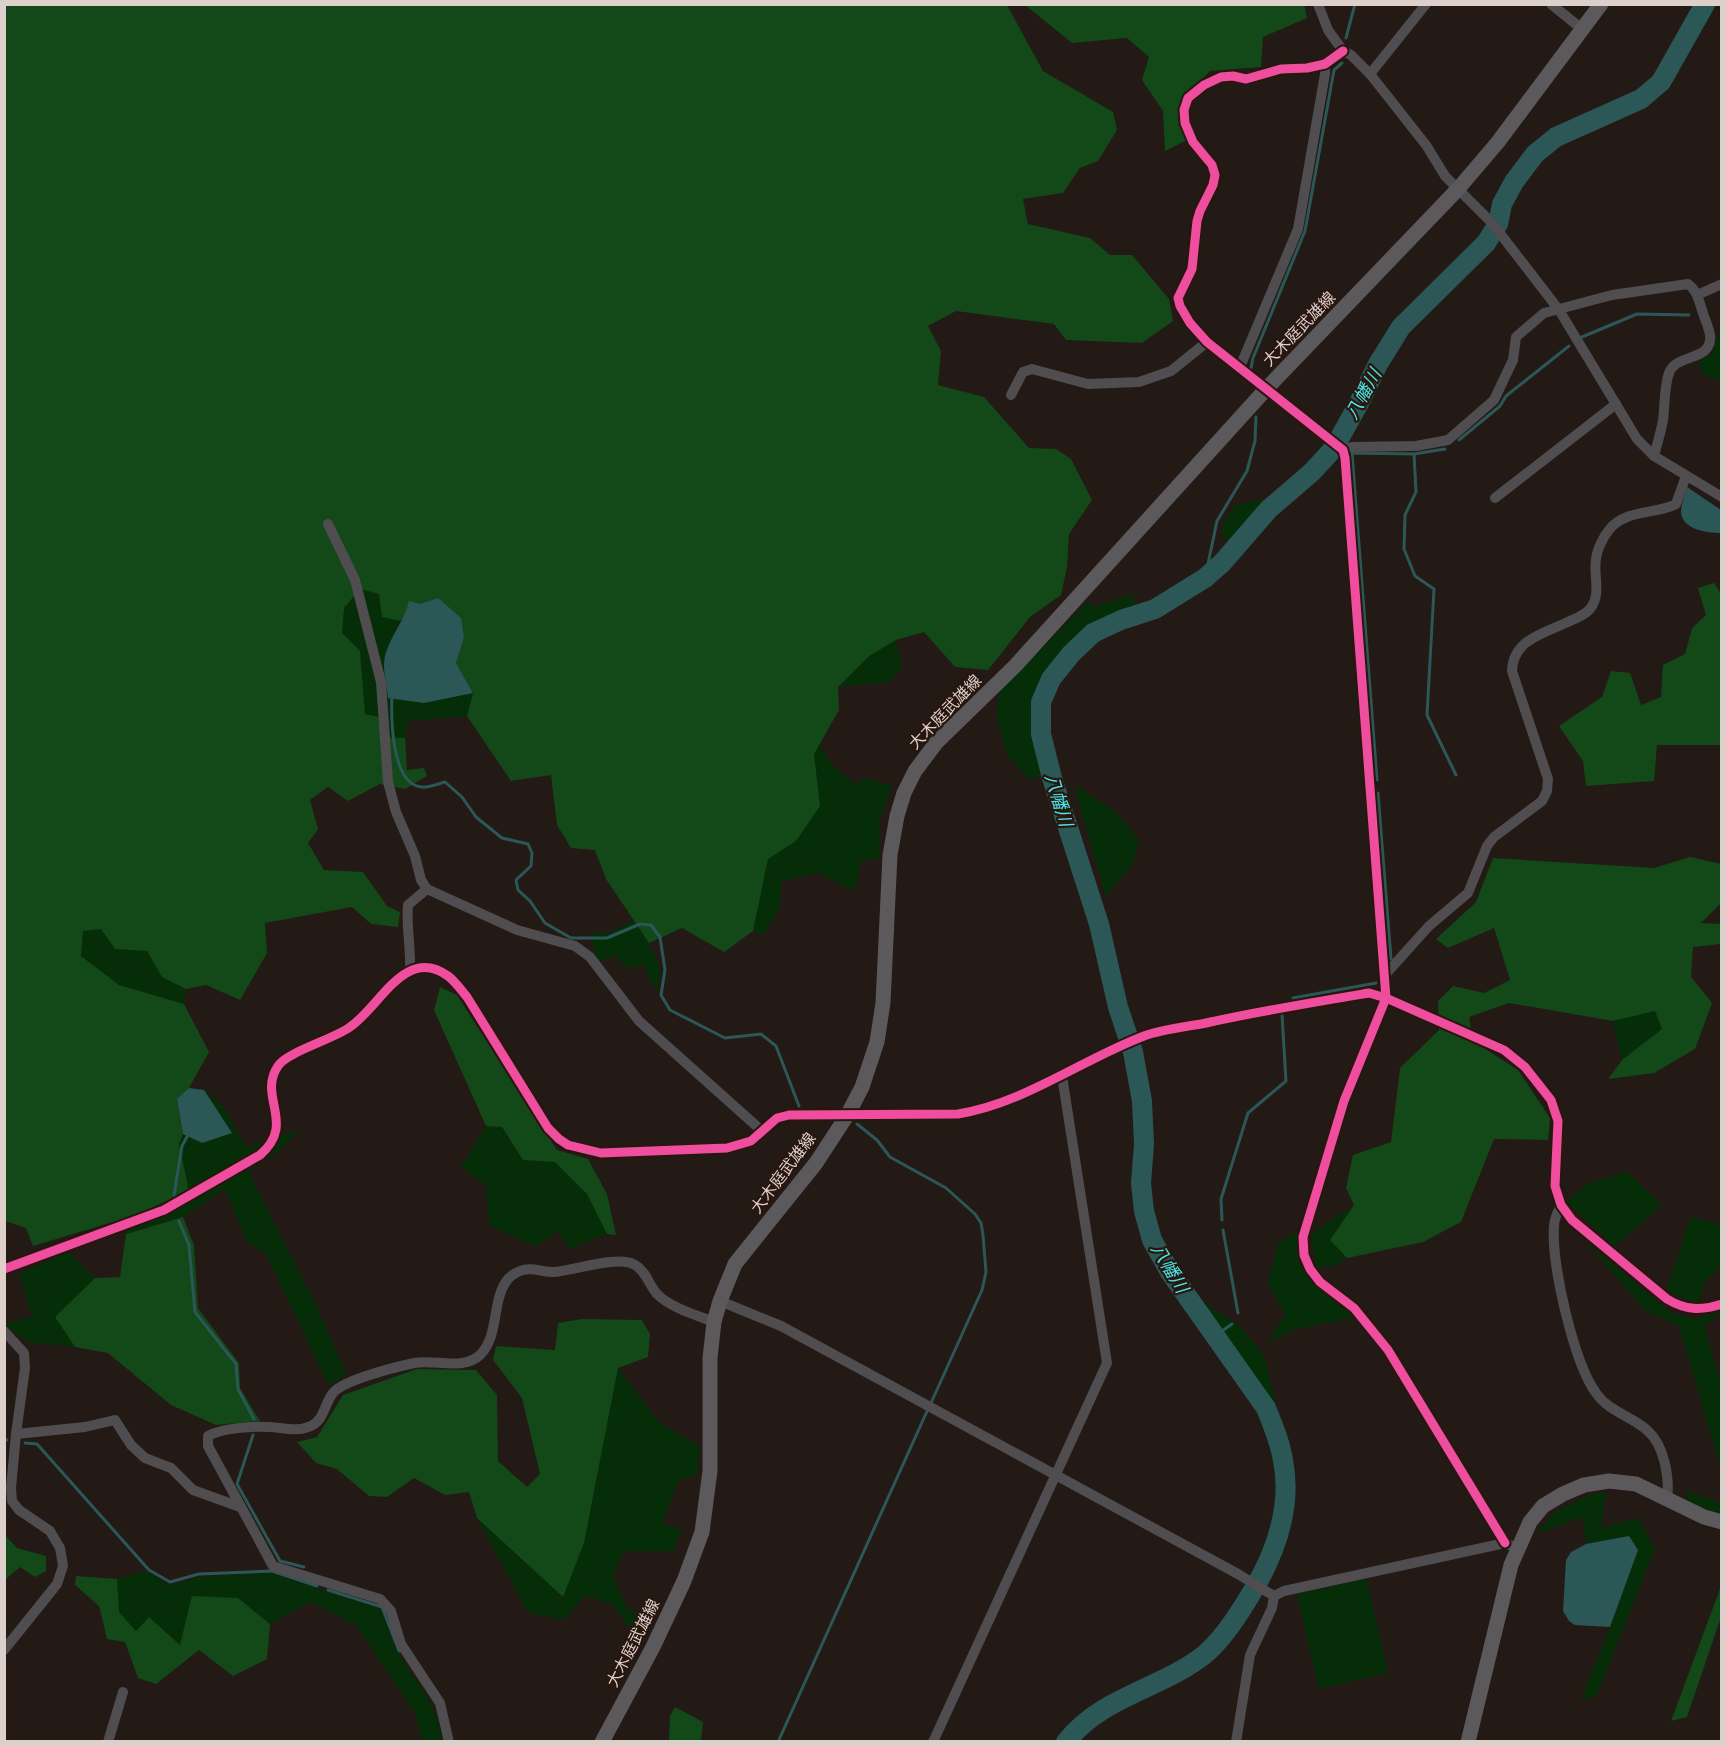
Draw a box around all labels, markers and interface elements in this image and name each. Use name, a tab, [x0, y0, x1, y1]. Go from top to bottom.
street label: 大木庭武雄線	[1259, 288, 1339, 370]
water label: 八幡川	[1341, 364, 1386, 423]
street label: 大木庭武雄線	[905, 671, 985, 753]
water label: 八幡川	[1041, 771, 1078, 831]
street label: 大木庭武雄線	[747, 1129, 819, 1217]
water label: 八幡川	[1147, 1239, 1194, 1298]
street label: 大木庭武雄線	[603, 1596, 663, 1690]

